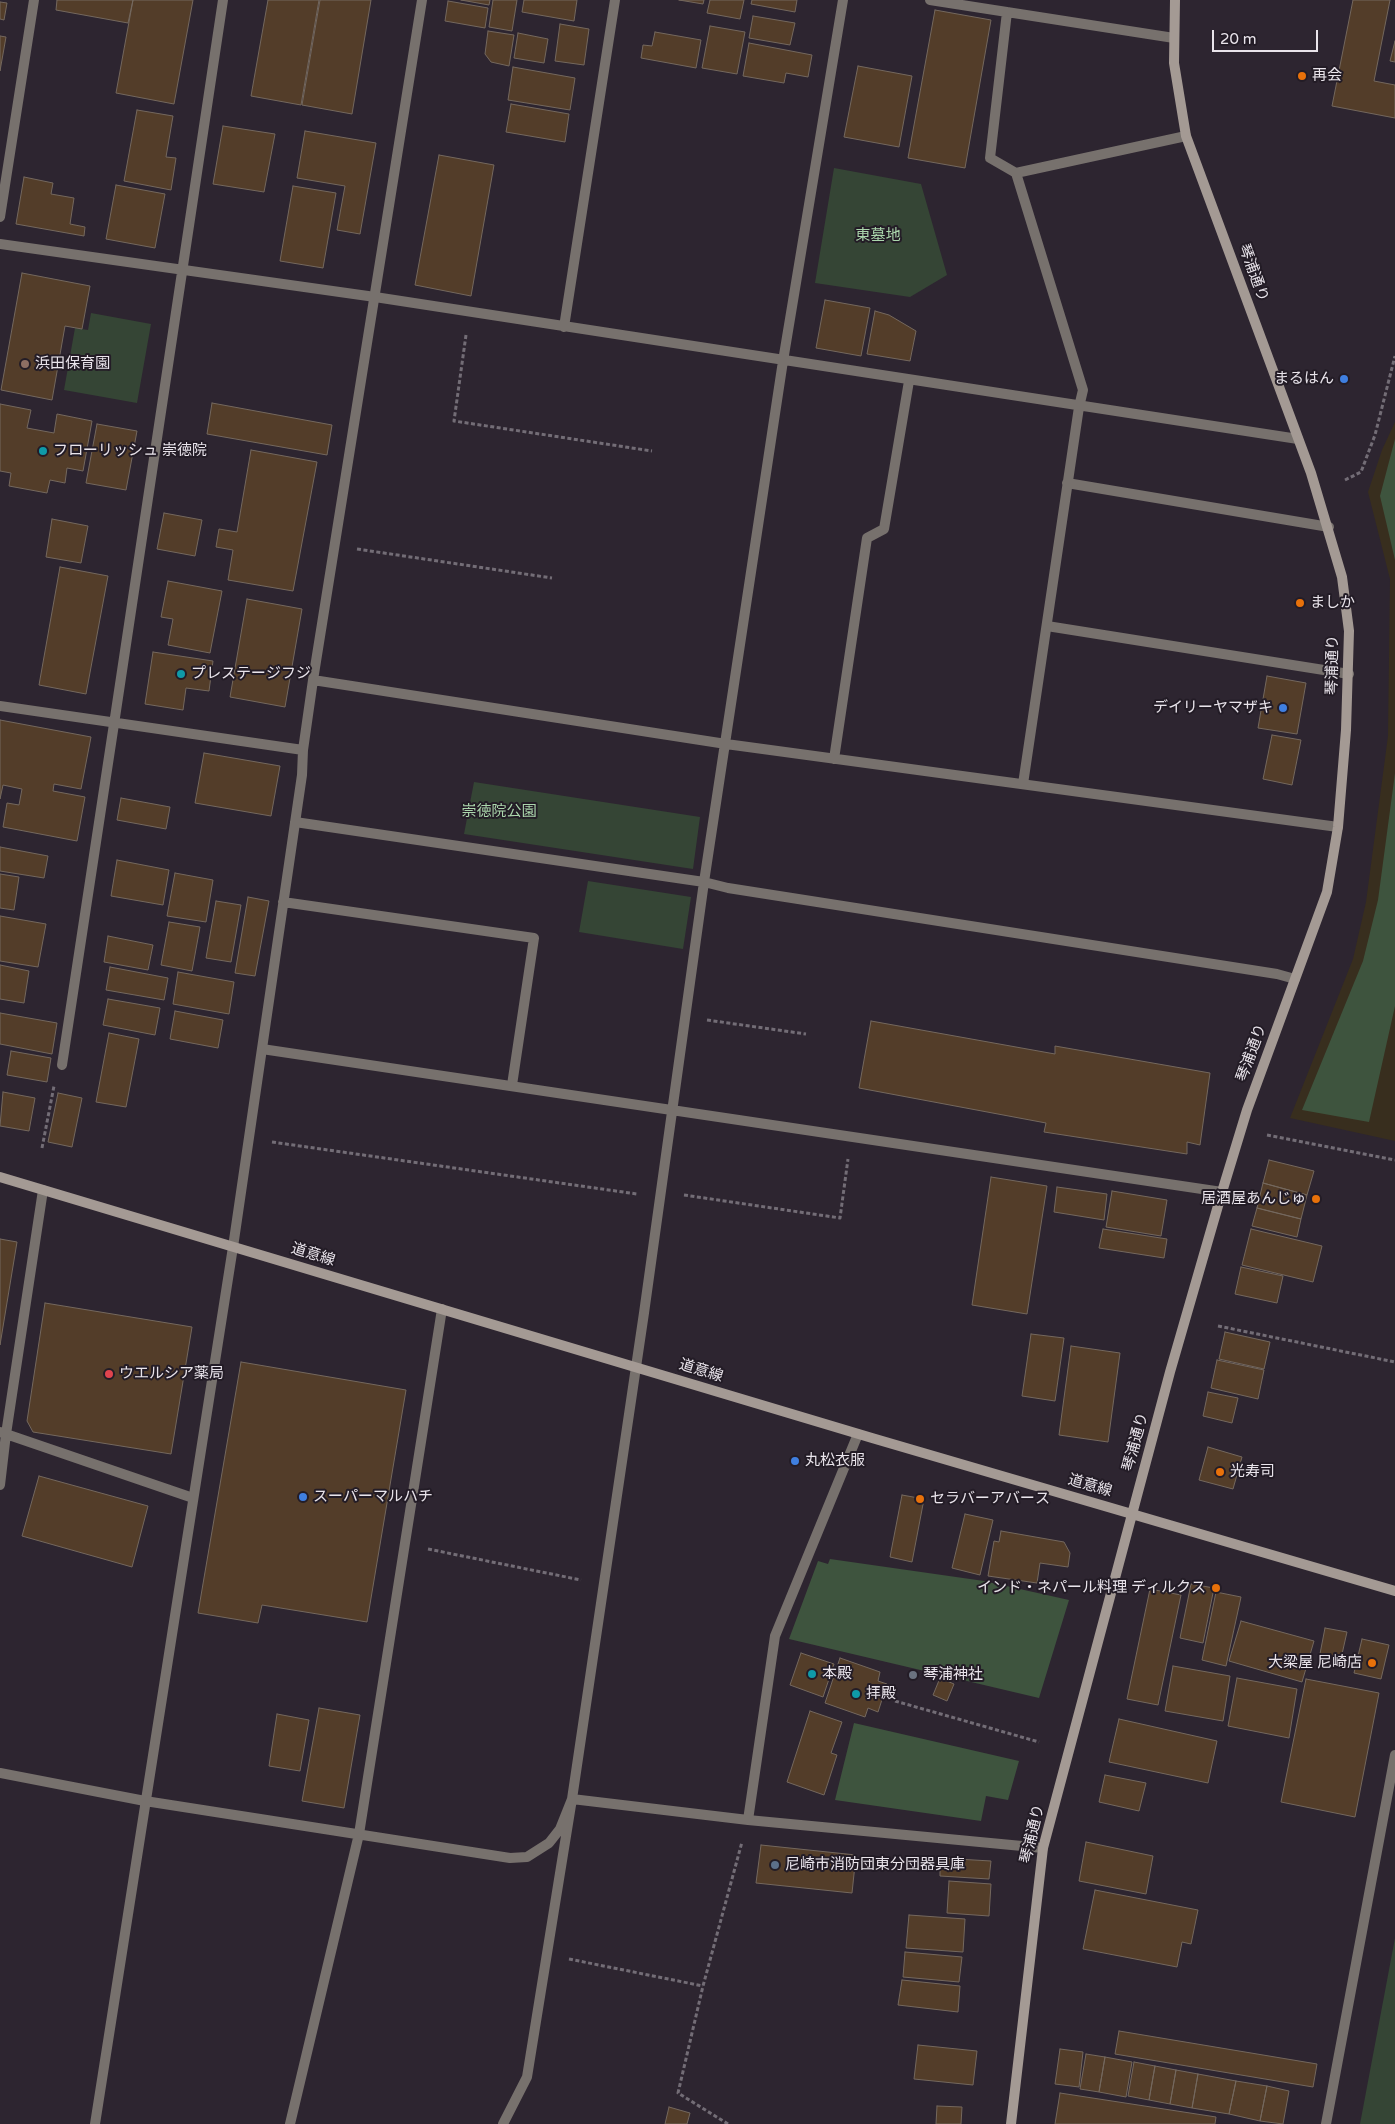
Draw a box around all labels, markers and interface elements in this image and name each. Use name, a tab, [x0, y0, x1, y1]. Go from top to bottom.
scale bar	[1215, 20, 1321, 52]
text: 20 m	[1220, 30, 1257, 48]
place label: 再会	[1312, 67, 1342, 85]
marker: 再会	[1296, 70, 1308, 82]
park label: 東墓地	[856, 227, 900, 245]
street label: 琴浦通り	[1234, 242, 1272, 304]
place label: 浜田保育園	[35, 355, 110, 373]
marker: 浜田保育園	[19, 358, 31, 370]
place label: まるはん	[1274, 370, 1334, 388]
marker: まるはん	[1338, 373, 1350, 385]
place label: フローリッシュ 崇徳院	[53, 442, 207, 460]
marker: フローリッシュ 崇徳院	[37, 445, 49, 457]
place label: ましか	[1310, 594, 1355, 612]
marker: ましか	[1294, 597, 1306, 609]
street label: 琴浦通り	[1323, 635, 1343, 695]
place label: プレステージフジ	[191, 665, 311, 683]
marker: プレステージフジ	[175, 668, 187, 680]
place label: デイリーヤマザキ	[1153, 699, 1273, 717]
marker: デイリーヤマザキ	[1277, 702, 1289, 714]
park label: 崇徳院公園	[462, 803, 536, 821]
street label: 琴浦通り	[1233, 1022, 1271, 1084]
place label: 居酒屋あんじゅ	[1201, 1190, 1306, 1208]
marker: 居酒屋あんじゅ	[1310, 1193, 1322, 1205]
street label: 道意線	[289, 1240, 337, 1270]
street label: 道意線	[677, 1356, 725, 1386]
place label: ウエルシア薬局	[119, 1365, 224, 1383]
marker: ウエルシア薬局	[103, 1368, 115, 1380]
street label: 琴浦通り	[1120, 1411, 1152, 1473]
place label: 丸松衣服	[805, 1452, 865, 1470]
marker: 丸松衣服	[789, 1455, 801, 1467]
place label: 光寿司	[1230, 1463, 1275, 1481]
marker: 光寿司	[1214, 1466, 1226, 1478]
street label: 道意線	[1066, 1471, 1114, 1501]
place label: スーパーマルハチ	[313, 1488, 433, 1506]
place label: セラバーアバース	[930, 1490, 1050, 1508]
marker: スーパーマルハチ	[297, 1491, 309, 1503]
marker: セラバーアバース	[914, 1493, 926, 1505]
place label: インド・ネパール料理 ディルクス	[977, 1579, 1206, 1597]
marker: インド・ネパール料理 ディルクス	[1210, 1582, 1222, 1594]
place label: 大梁屋 尼崎店	[1268, 1654, 1362, 1672]
marker: 大梁屋 尼崎店	[1366, 1657, 1378, 1669]
place label: 本殿	[822, 1665, 852, 1683]
place label: 琴浦神社	[923, 1666, 983, 1684]
marker: 本殿	[806, 1668, 818, 1680]
marker: 琴浦神社	[907, 1669, 919, 1681]
place label: 拝殿	[866, 1685, 896, 1703]
marker: 拝殿	[850, 1688, 862, 1700]
street label: 琴浦通り	[1017, 1803, 1049, 1865]
place label: 尼崎市消防団東分団器具庫	[785, 1856, 965, 1874]
marker: 尼崎市消防団東分団器具庫	[769, 1859, 781, 1871]

